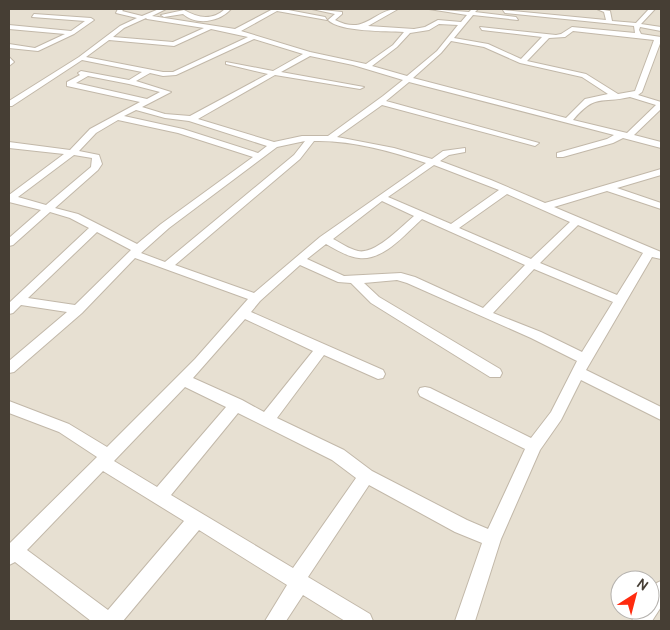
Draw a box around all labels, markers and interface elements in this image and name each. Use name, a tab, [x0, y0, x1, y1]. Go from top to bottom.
north arrow	[610, 570, 660, 620]
text: N	[633, 574, 652, 595]

